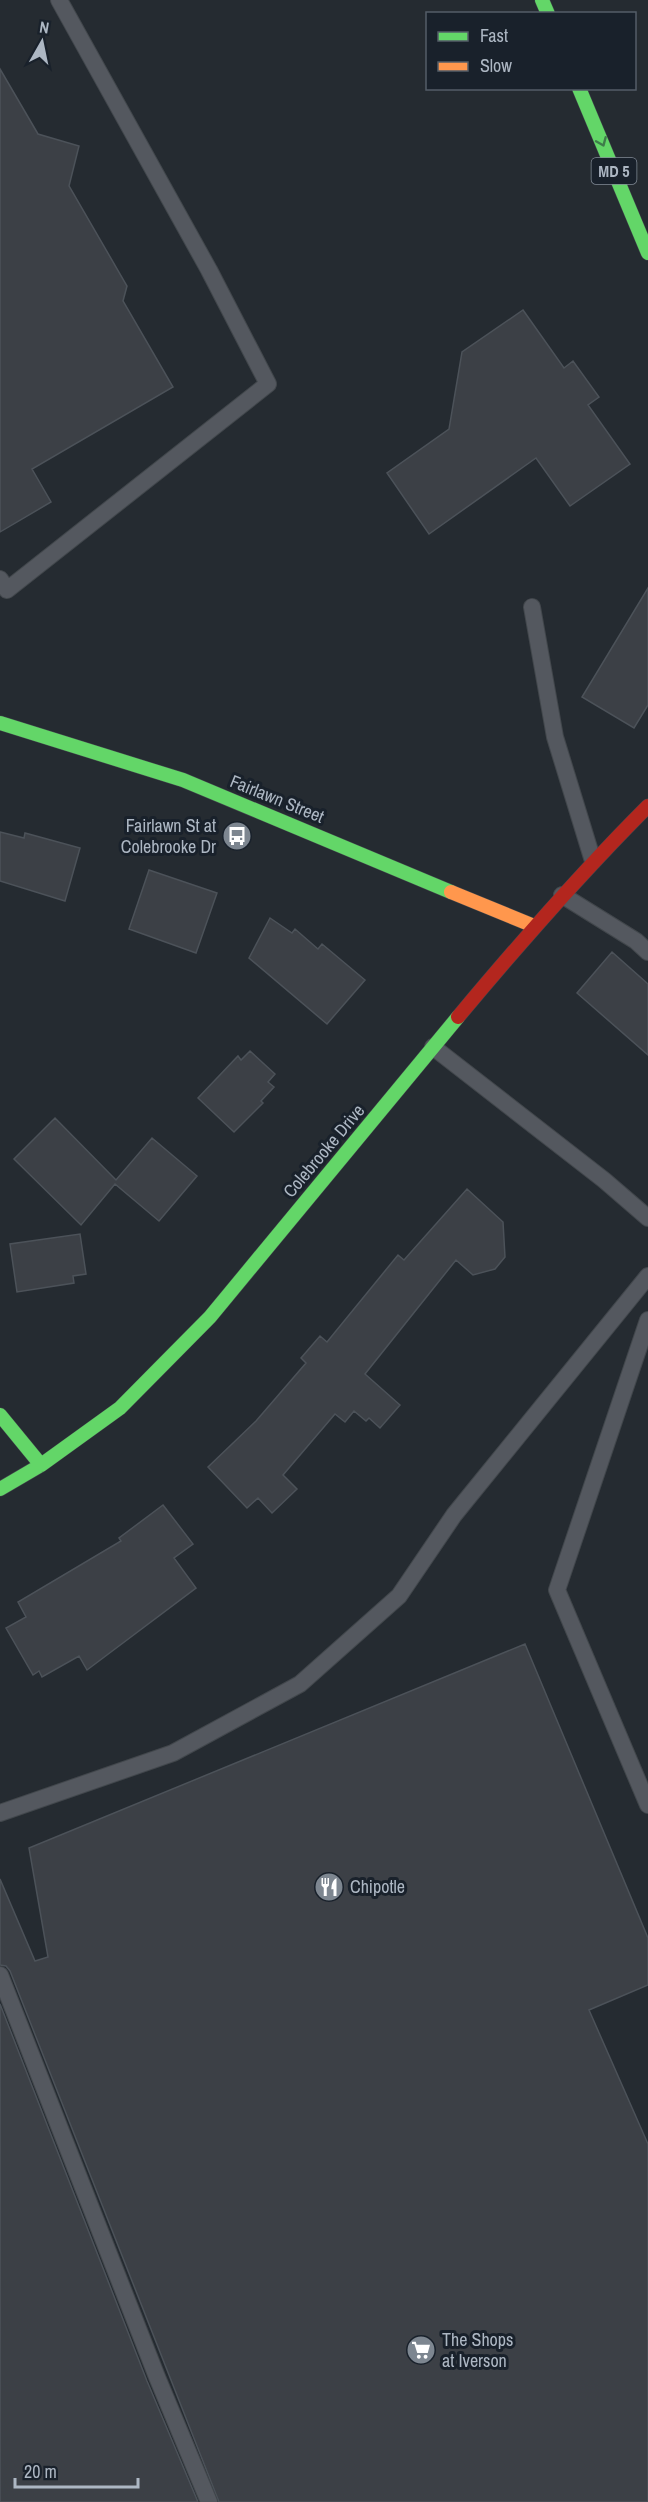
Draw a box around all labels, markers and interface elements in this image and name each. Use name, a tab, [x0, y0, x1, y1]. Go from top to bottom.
north arrow	[12, 12, 72, 72]
legend	[426, 12, 636, 90]
text: N	[38, 16, 51, 39]
text: Fast	[480, 23, 508, 48]
text: Slow	[480, 53, 512, 78]
one-way arrow	[595, 136, 607, 147]
road number: MD 5	[592, 158, 636, 184]
street label: Fairlawn Street	[226, 768, 328, 829]
place label: Fairlawn St at Colebrooke Dr	[121, 813, 216, 859]
bus stop icon: Fairlawn St at Colebrooke Dr	[221, 820, 253, 852]
street label: Colebrooke Drive	[277, 1099, 370, 1203]
restaurant icon: Chipotle	[313, 1871, 345, 1903]
place label: Chipotle	[350, 1874, 405, 1899]
place label: The Shops at Iverson	[442, 2327, 513, 2373]
supermarket icon: The Shops at Iverson	[405, 2334, 437, 2366]
scale bar	[15, 2451, 138, 2489]
text: 20 m	[24, 2459, 57, 2484]

